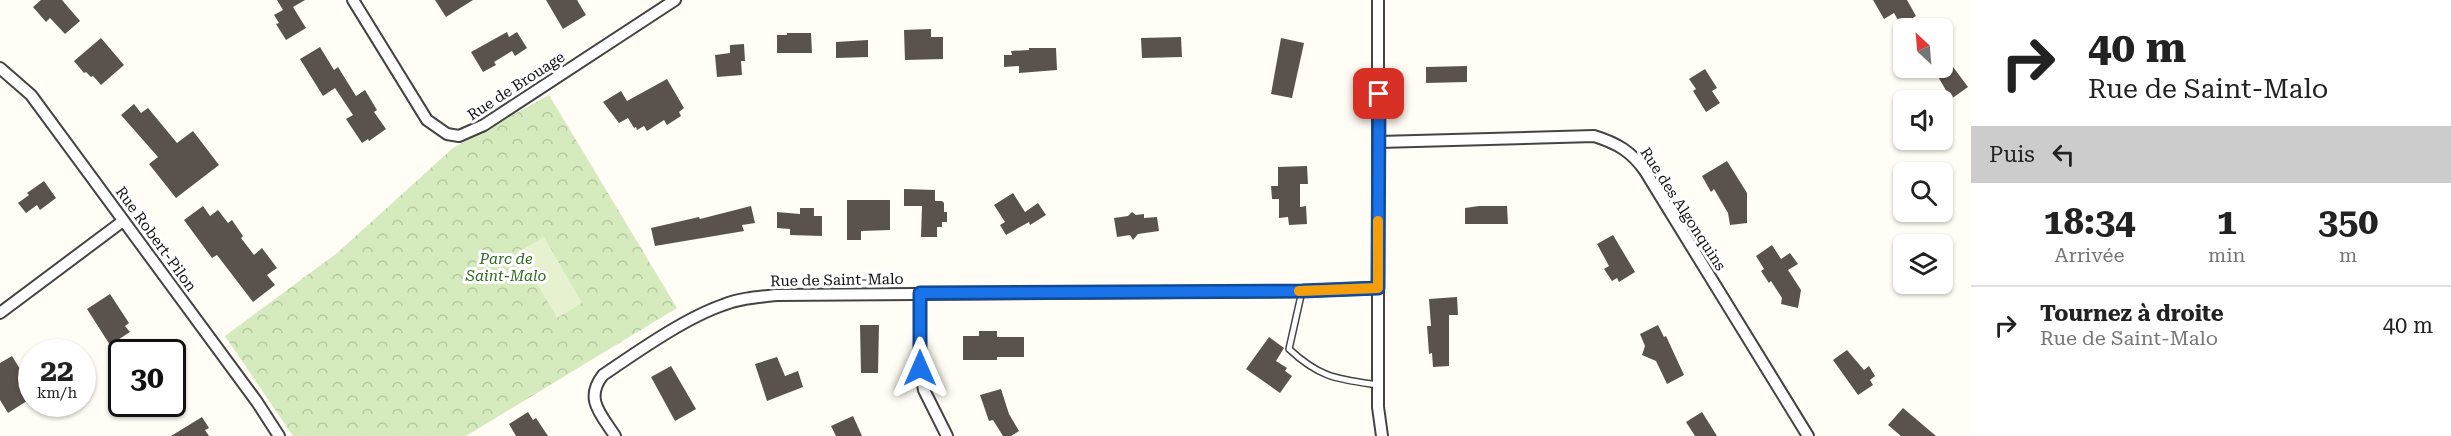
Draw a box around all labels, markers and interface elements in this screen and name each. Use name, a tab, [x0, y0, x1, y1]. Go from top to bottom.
north arrow	[1893, 18, 1953, 78]
map controls	[1893, 18, 1953, 294]
text: 40 m	[2088, 23, 2186, 72]
icon: right	[1989, 24, 2067, 102]
street label: Rue de Brouage	[464, 48, 568, 124]
pin	[1353, 68, 1404, 119]
text: Rue de Saint-Malo	[2088, 73, 2328, 105]
icon: arrive	[1362, 77, 1395, 110]
button: sound	[1893, 90, 1953, 150]
icon: left	[2047, 138, 2080, 171]
text: Puis	[1989, 142, 2035, 167]
street label: Rue des Algonquins	[1636, 144, 1730, 274]
button: search	[1893, 162, 1953, 222]
street label: Rue Robert-Pilon	[112, 183, 200, 295]
text: 18:34	[2044, 201, 2135, 243]
text: 1	[2217, 201, 2237, 243]
text: 350	[2318, 201, 2378, 243]
button: layers	[1893, 234, 1953, 294]
text: Arrivée	[2054, 243, 2125, 267]
text: min	[2208, 243, 2245, 267]
text: m	[2339, 243, 2357, 267]
park label: Parc de Saint-Malo	[465, 250, 547, 285]
street label: Rue de Saint-Malo	[770, 270, 904, 290]
text: Tournez à droite	[2040, 301, 2224, 326]
icon: right	[1989, 309, 2022, 342]
text: 40 m	[2383, 313, 2433, 338]
text: Rue de Saint-Malo	[2040, 326, 2218, 350]
position arrow	[888, 336, 952, 400]
speed limit sign: 30	[108, 339, 186, 417]
text: 22	[40, 353, 74, 388]
text: km/h	[37, 384, 77, 402]

